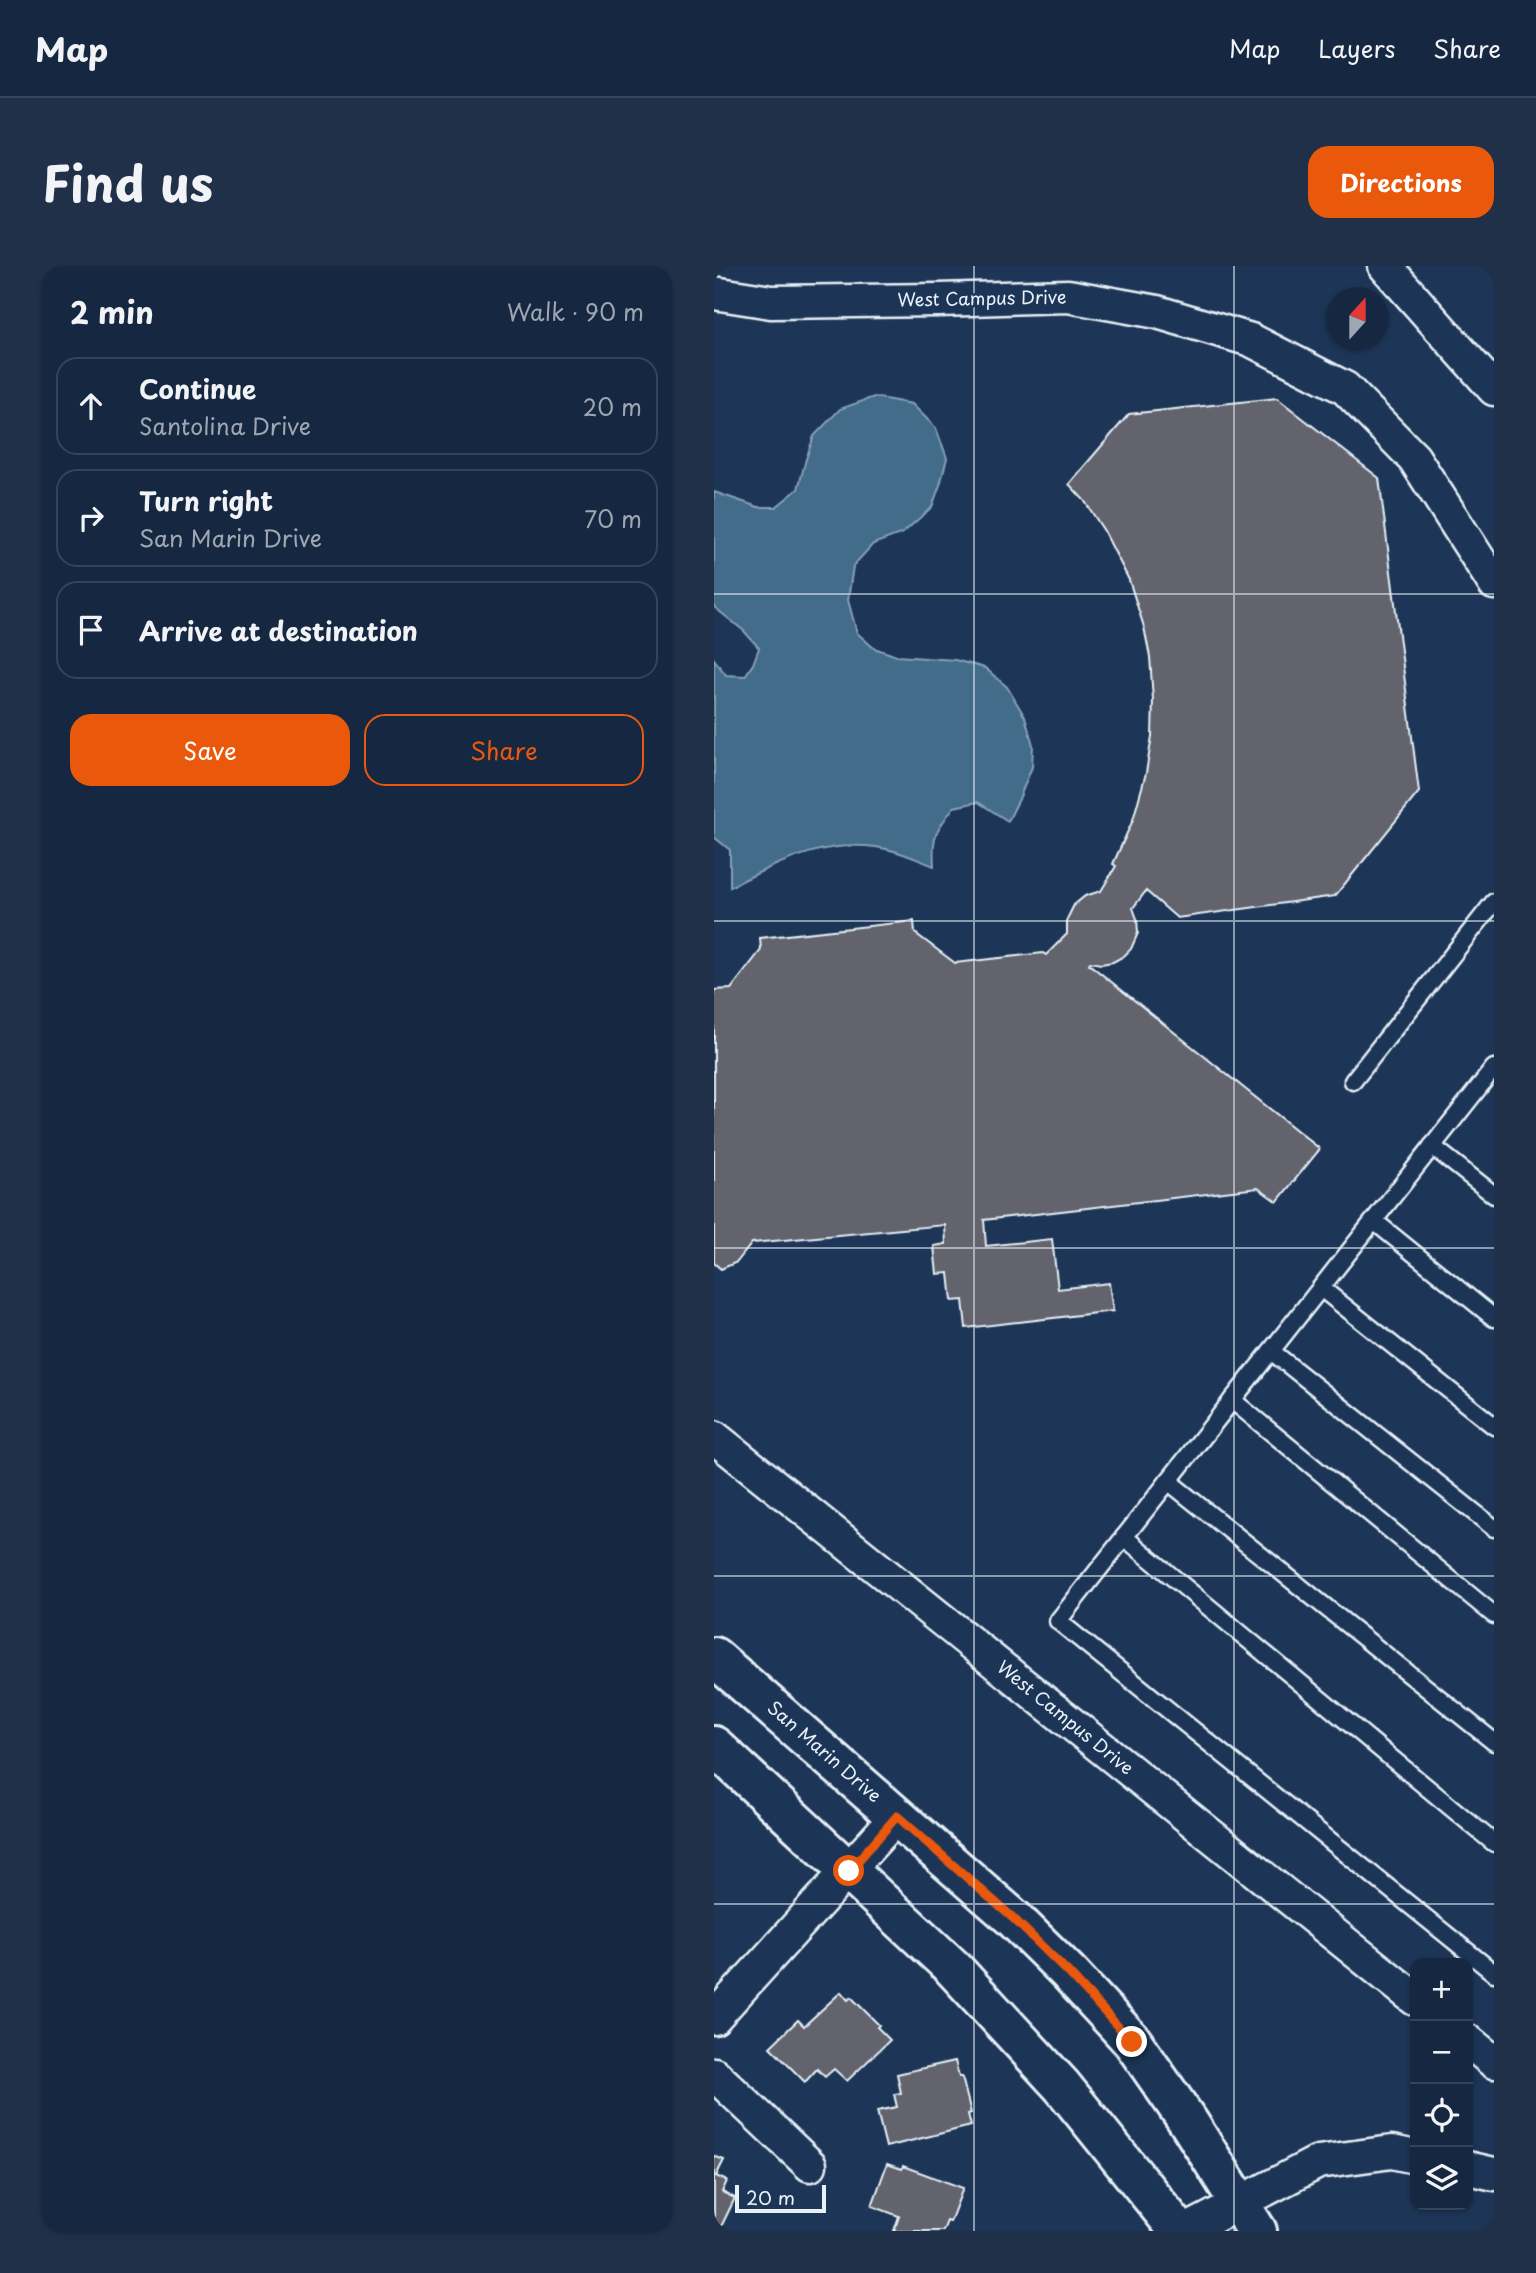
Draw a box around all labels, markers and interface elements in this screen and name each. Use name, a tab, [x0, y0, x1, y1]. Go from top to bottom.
text: Map	[35, 23, 108, 73]
text: Map	[1229, 30, 1280, 66]
text: Layers	[1318, 30, 1395, 66]
text: Share	[1433, 30, 1501, 66]
text: Find us	[42, 145, 213, 219]
button: Directions	[1308, 146, 1494, 218]
street label: West Campus Drive	[897, 283, 1067, 312]
north arrow	[1326, 287, 1389, 350]
text: 2 min	[70, 289, 154, 334]
text: Walk · 90 m	[507, 294, 644, 329]
text: Continue	[139, 369, 256, 408]
icon: ahead	[72, 387, 110, 425]
text: 20 m	[583, 389, 642, 424]
text: Santolina Drive	[139, 408, 311, 443]
text: Turn right	[139, 481, 273, 520]
icon: right	[72, 499, 110, 537]
text: 70 m	[584, 501, 642, 536]
text: San Marin Drive	[139, 520, 322, 555]
icon: arrive	[72, 611, 110, 649]
text: Arrive at destination	[139, 611, 418, 650]
button: Save	[70, 714, 350, 786]
button: Share	[364, 714, 644, 786]
street label: West Campus Drive	[992, 1653, 1140, 1781]
street label: San Marin Drive	[762, 1694, 888, 1808]
route start	[833, 1855, 864, 1886]
map controls	[1410, 1958, 1473, 2210]
button: +	[1410, 1958, 1473, 2021]
button: −	[1410, 2021, 1473, 2084]
route end	[1116, 2026, 1147, 2057]
button: locate	[1410, 2084, 1473, 2147]
button: layers	[1410, 2147, 1473, 2210]
scale bar	[735, 2182, 826, 2214]
text: 20 m	[746, 2183, 795, 2211]

